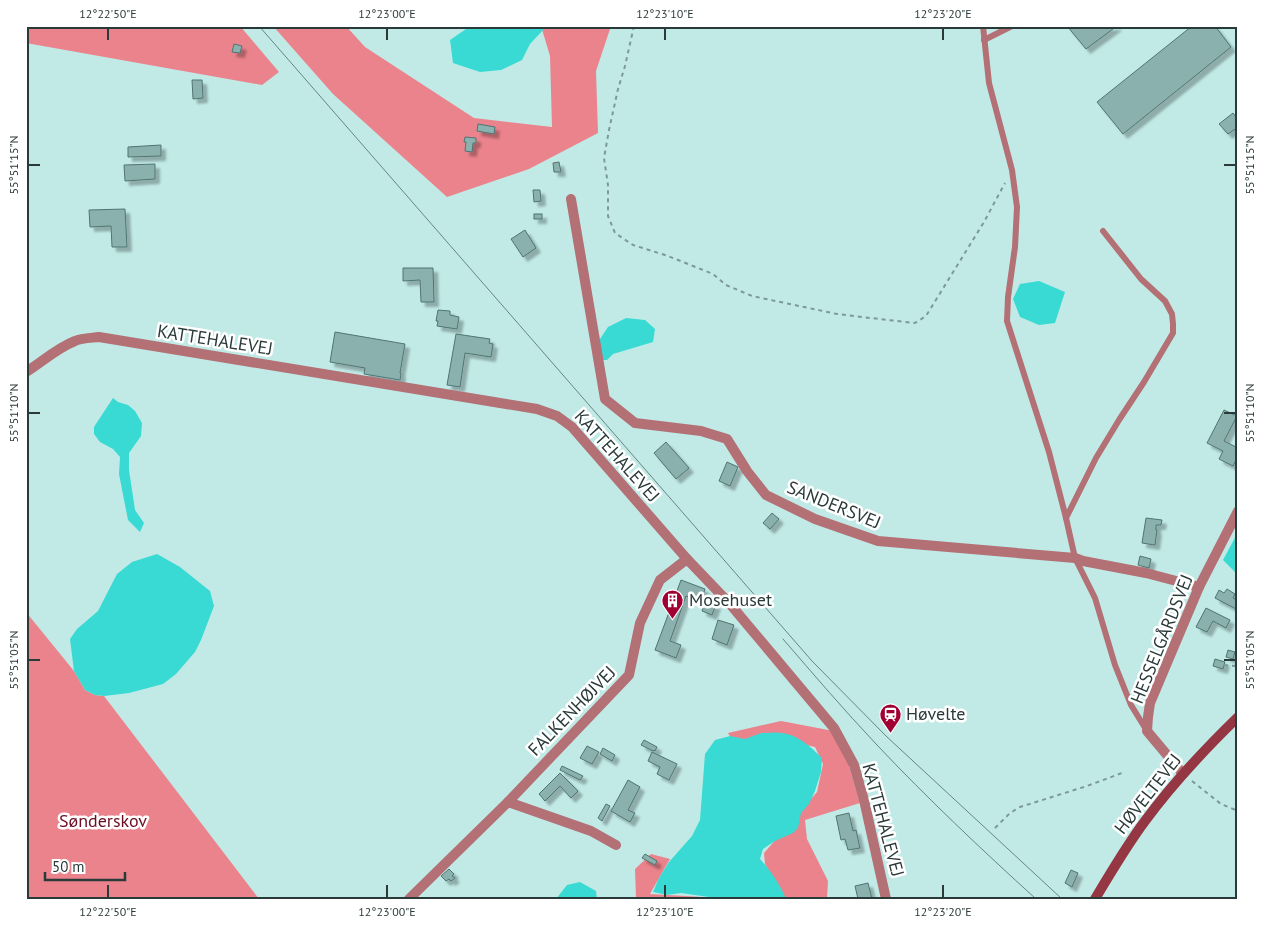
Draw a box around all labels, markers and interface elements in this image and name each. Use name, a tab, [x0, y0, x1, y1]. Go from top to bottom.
text: 12°22'50"E	[79, 6, 137, 21]
text: 12°23'00"E	[358, 6, 416, 21]
text: 12°23'10"E	[636, 6, 694, 21]
text: 12°23'20"E	[914, 6, 972, 21]
text: 55°51'15"N	[6, 135, 21, 195]
text: 55°51'15"N	[1242, 135, 1257, 195]
street label: KATTEHALEVEJ	[156, 319, 274, 360]
text: 55°51'10"N	[6, 383, 21, 443]
text: 55°51'10"N	[1242, 383, 1257, 443]
street label: KATTEHALEVEJ	[570, 405, 665, 507]
street label: SANDERSVEJ	[784, 475, 884, 534]
street label: HESSELGÅRDSVEJ	[1125, 571, 1198, 707]
building icon: Mosehuset	[661, 588, 685, 619]
place label: Mosehuset	[689, 588, 772, 611]
text: 55°51'05"N	[6, 630, 21, 690]
text: 55°51'05"N	[1242, 630, 1257, 690]
street label: FALKENHØJVEJ	[523, 661, 620, 761]
station icon: Høvelte	[878, 702, 902, 733]
place label: Høvelte	[906, 702, 965, 725]
street label: HØVELTEVEJ	[1109, 749, 1186, 838]
street label: KATTEHALEVEJ	[857, 761, 910, 879]
park label: Sønderskov	[59, 809, 147, 832]
scale bar	[45, 850, 125, 882]
text: 50 m	[52, 857, 85, 876]
text: 12°22'50"E	[79, 904, 137, 919]
text: 12°23'00"E	[358, 904, 416, 919]
text: 12°23'10"E	[636, 904, 694, 919]
text: 12°23'20"E	[914, 904, 972, 919]

